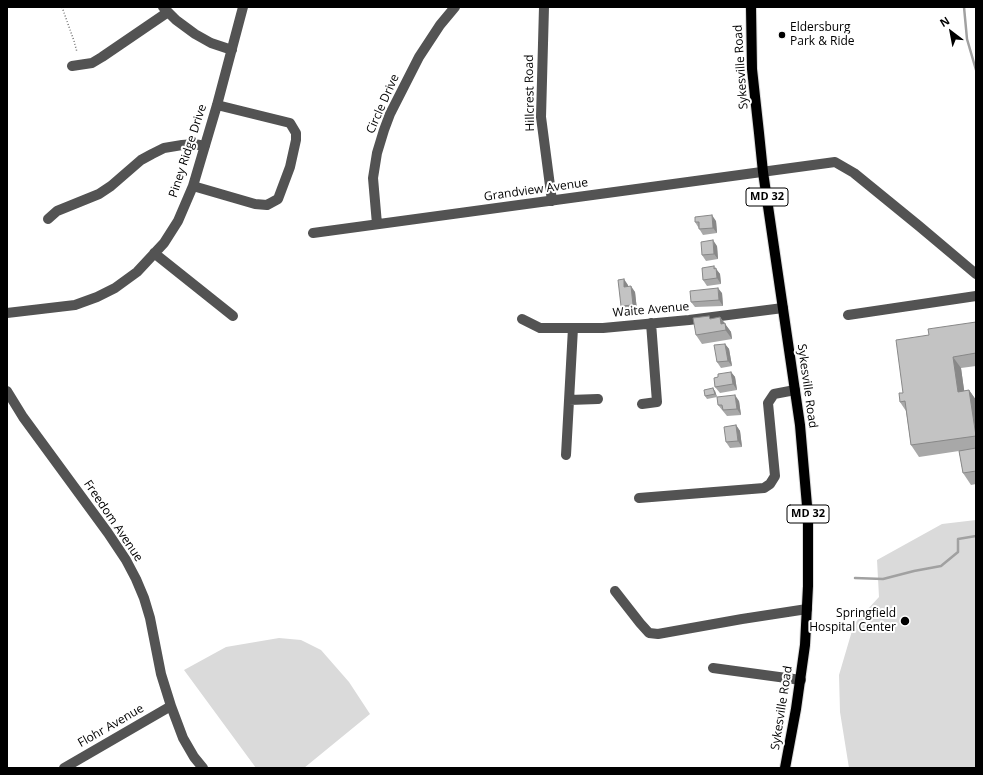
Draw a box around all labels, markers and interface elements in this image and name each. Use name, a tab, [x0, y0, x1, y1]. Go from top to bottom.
north arrow	[931, 12, 971, 52]
text: N	[937, 13, 952, 30]
place label: Eldersburg Park & Ride	[790, 21, 855, 49]
street label: Sykesville Road	[731, 24, 751, 110]
marker: Eldersburg Park & Ride	[777, 30, 787, 40]
street label: Hillcrest Road	[522, 54, 538, 132]
street label: Circle Drive	[364, 72, 402, 136]
street label: Piney Ridge Drive	[166, 103, 210, 199]
street label: Grandview Avenue	[483, 176, 589, 204]
road number: MD 32	[746, 188, 788, 206]
street label: Waite Avenue	[612, 299, 690, 321]
street label: Sykesville Road	[794, 343, 820, 429]
street label: Freedom Avenue	[80, 478, 146, 564]
road number: MD 32	[787, 505, 829, 523]
place label: Springfield Hospital Center	[809, 607, 896, 635]
marker: Springfield Hospital Center	[899, 615, 911, 627]
street label: Sykesville Road	[768, 665, 796, 751]
street label: Flohr Avenue	[76, 701, 146, 751]

